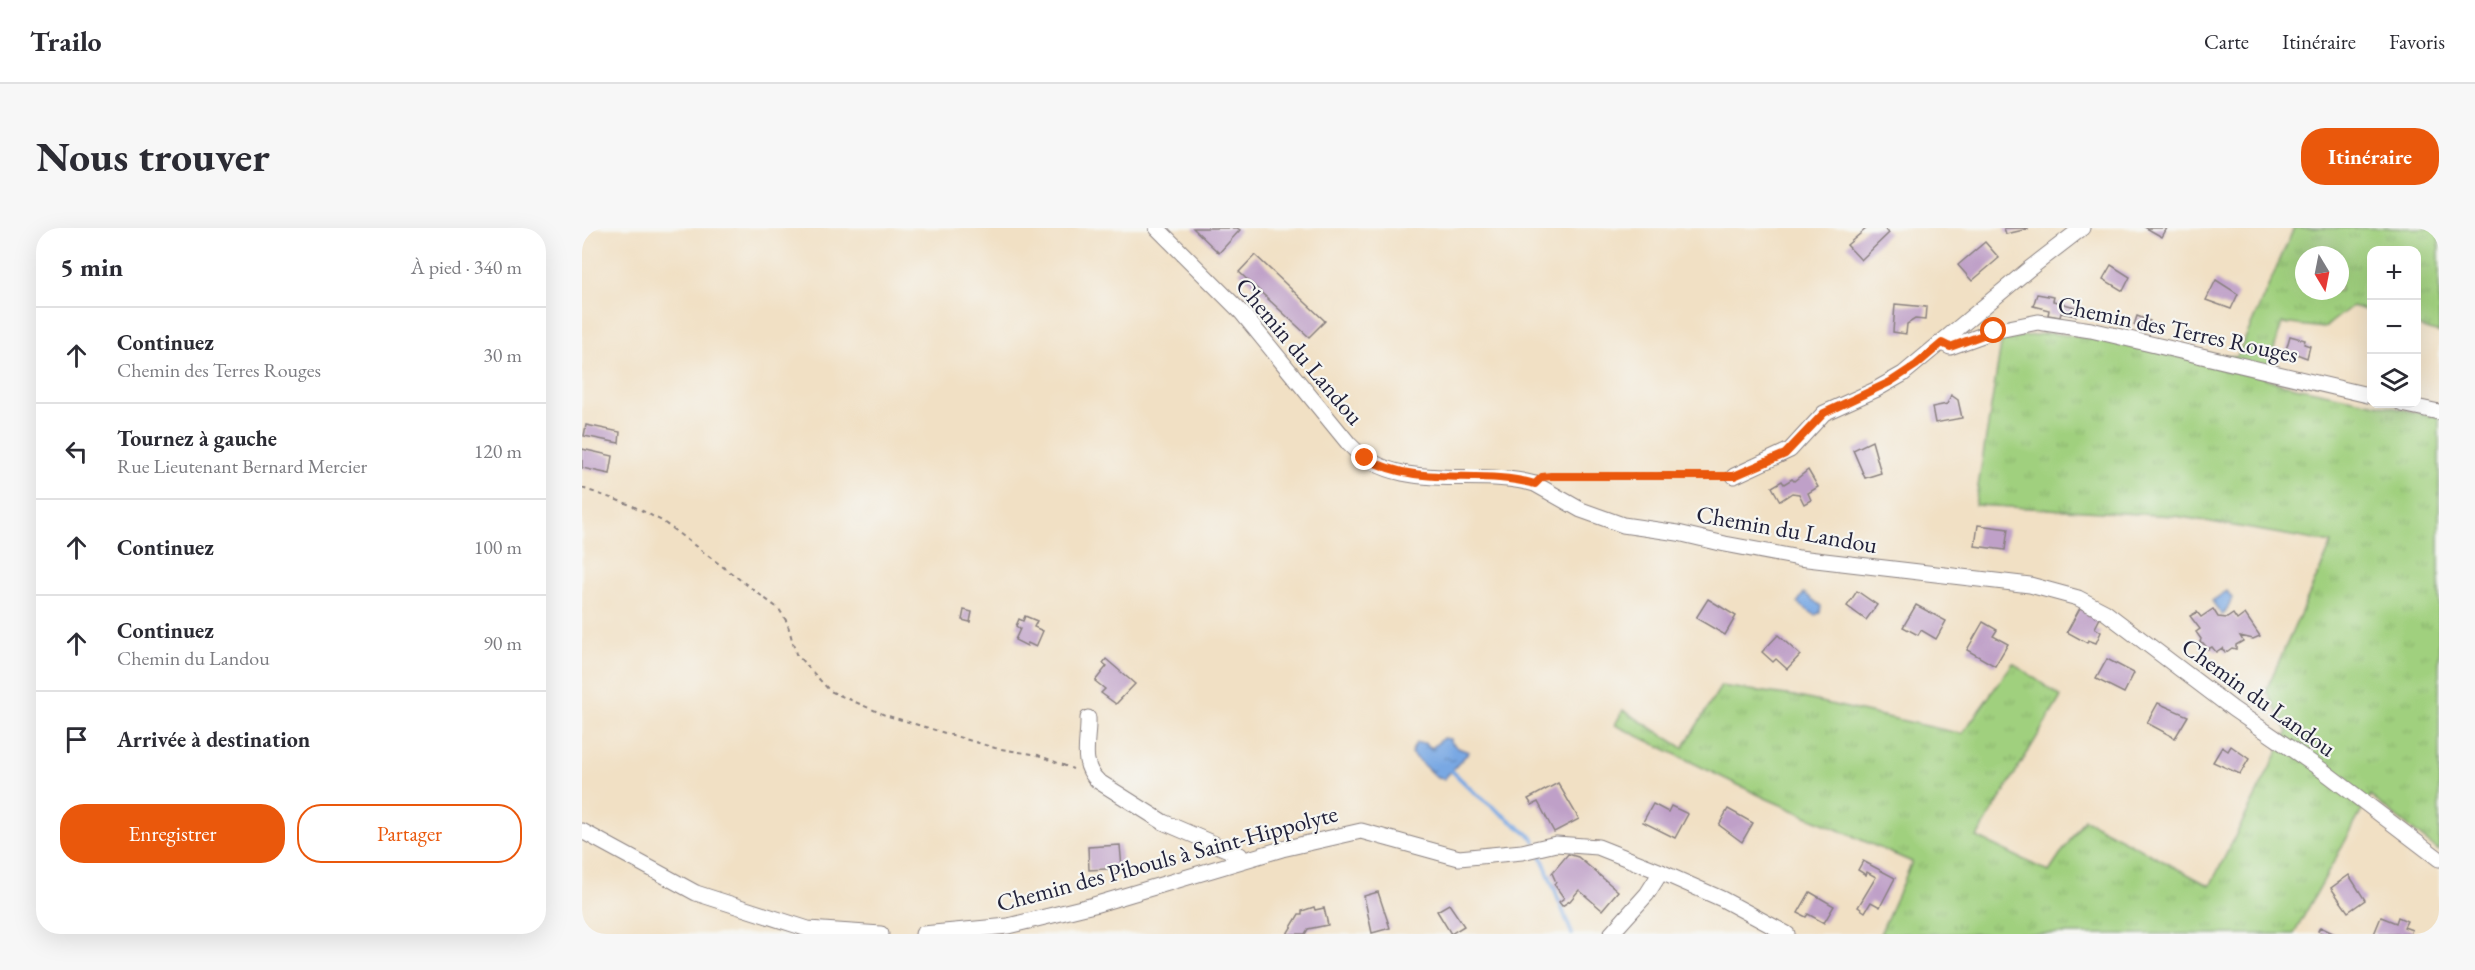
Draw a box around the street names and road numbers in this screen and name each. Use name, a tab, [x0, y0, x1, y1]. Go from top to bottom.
street label: Chemin du Landou	[1229, 271, 1371, 431]
street label: Chemin des Terres Rouges	[2055, 288, 2301, 370]
street label: Chemin du Landou	[1694, 498, 1880, 560]
street label: Chemin du Landou	[2176, 631, 2343, 764]
street label: Chemin des Pibouls à Saint-Hippolyte	[993, 797, 1341, 919]

